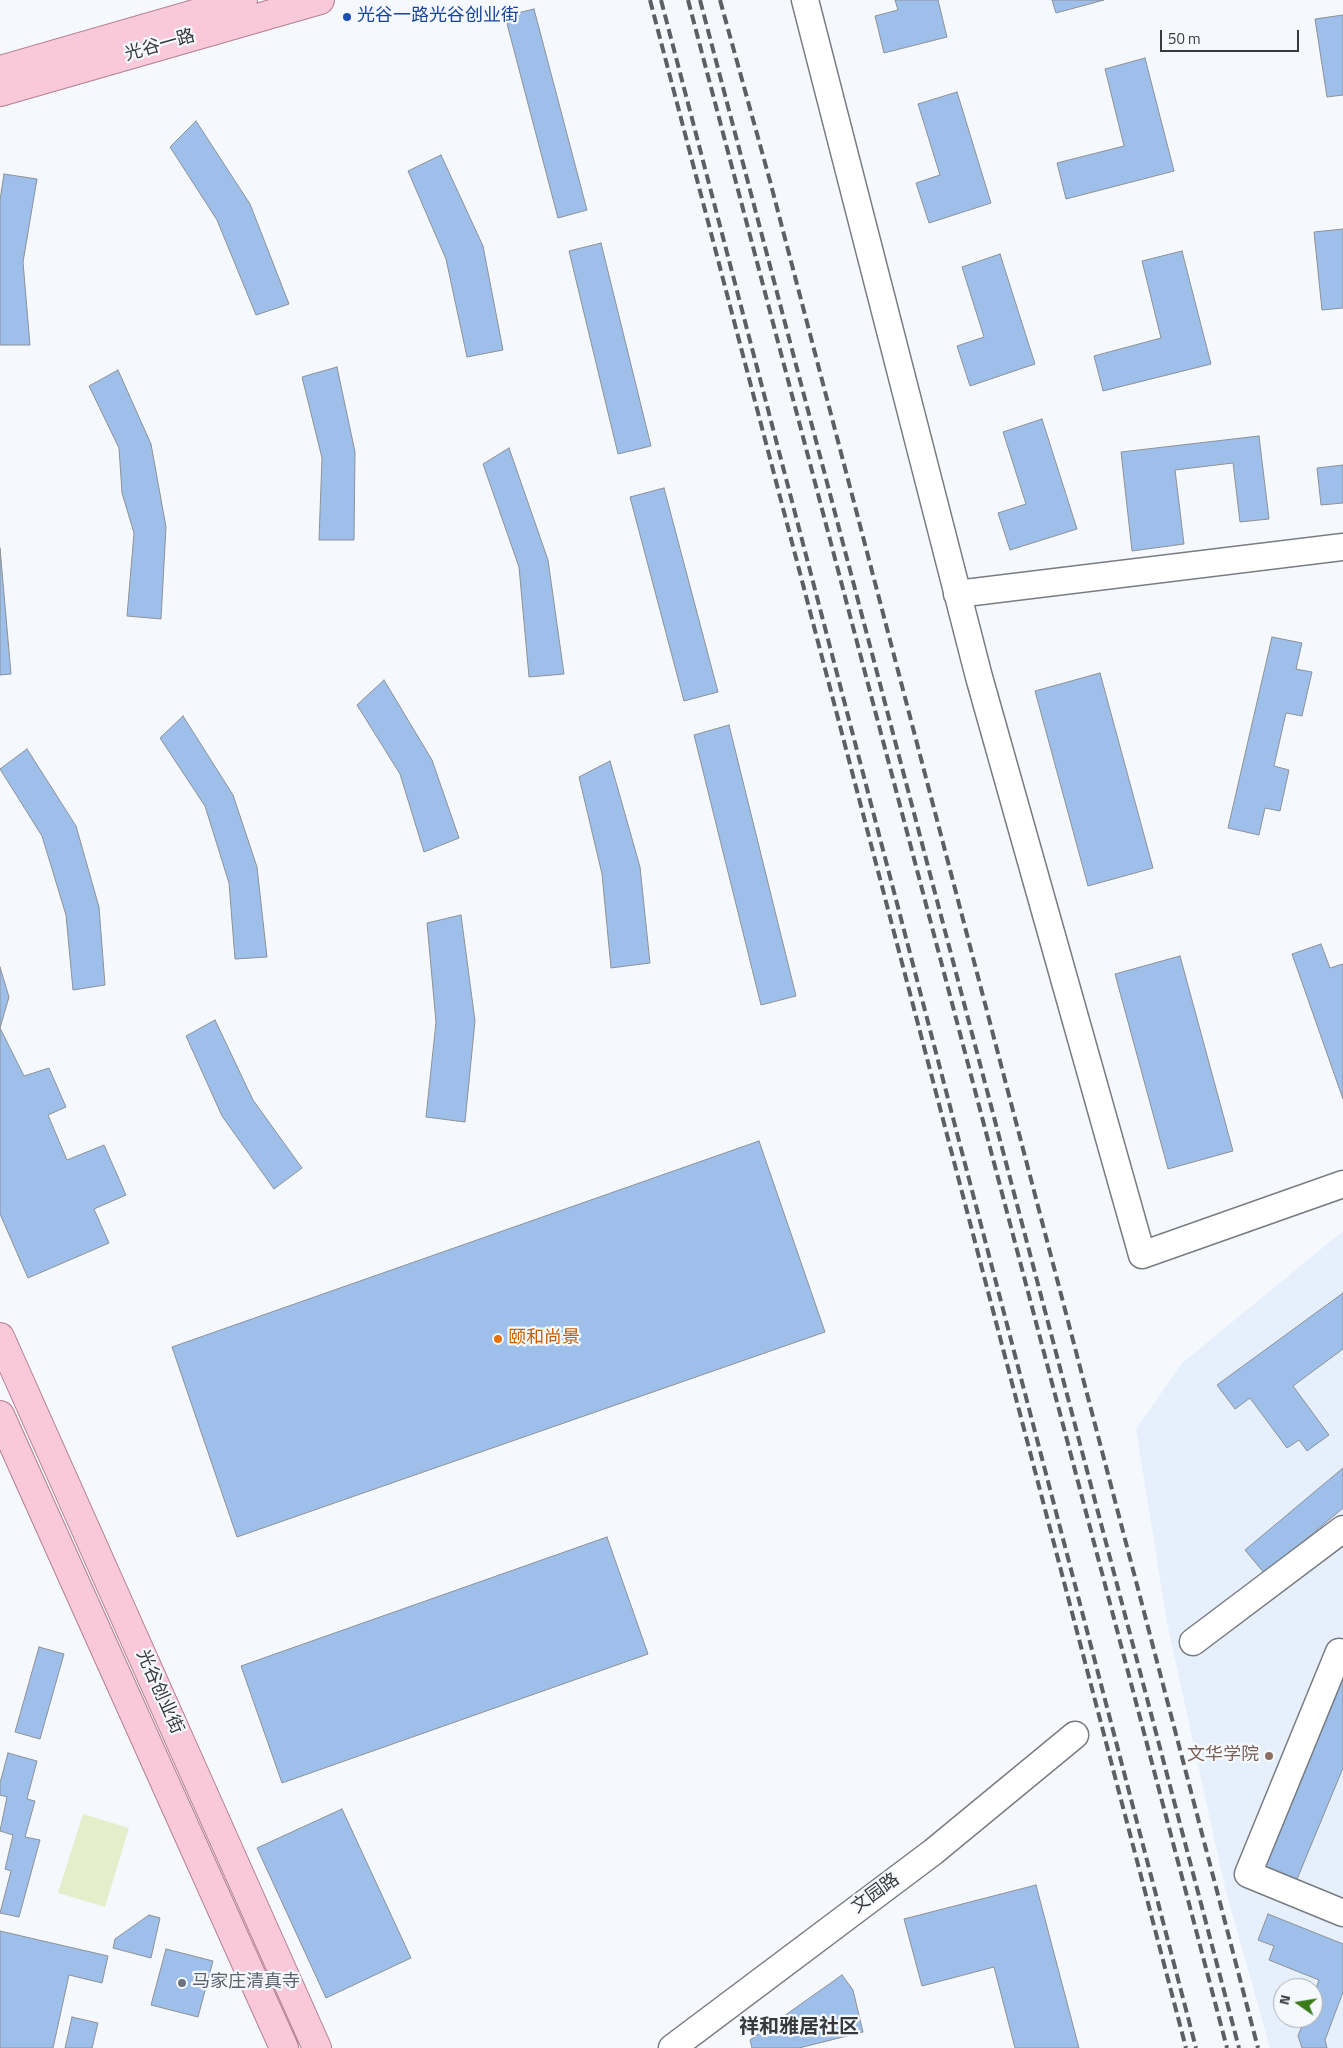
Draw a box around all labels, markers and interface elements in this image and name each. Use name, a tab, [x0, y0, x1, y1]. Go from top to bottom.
place label: 光谷一路光谷创业街	[357, 6, 519, 28]
marker: 光谷一路光谷创业街	[341, 11, 353, 23]
scale bar	[1163, 20, 1302, 52]
street label: 光谷一路	[122, 26, 198, 66]
text: 50 m	[1168, 27, 1201, 50]
place label: 颐和尚景	[508, 1328, 580, 1350]
marker: 颐和尚景	[492, 1333, 504, 1345]
street label: 光谷创业街	[131, 1646, 187, 1738]
place label: 文华学院	[1187, 1745, 1259, 1767]
marker: 文华学院	[1263, 1750, 1275, 1762]
street label: 文园路	[848, 1869, 904, 1919]
place label: 马家庄清真寺	[192, 1972, 300, 1994]
marker: 马家庄清真寺	[176, 1977, 188, 1989]
north arrow	[1273, 1978, 1323, 2028]
text: N	[1273, 1993, 1295, 2007]
district label: 祥和雅居社区	[739, 2016, 859, 2040]

